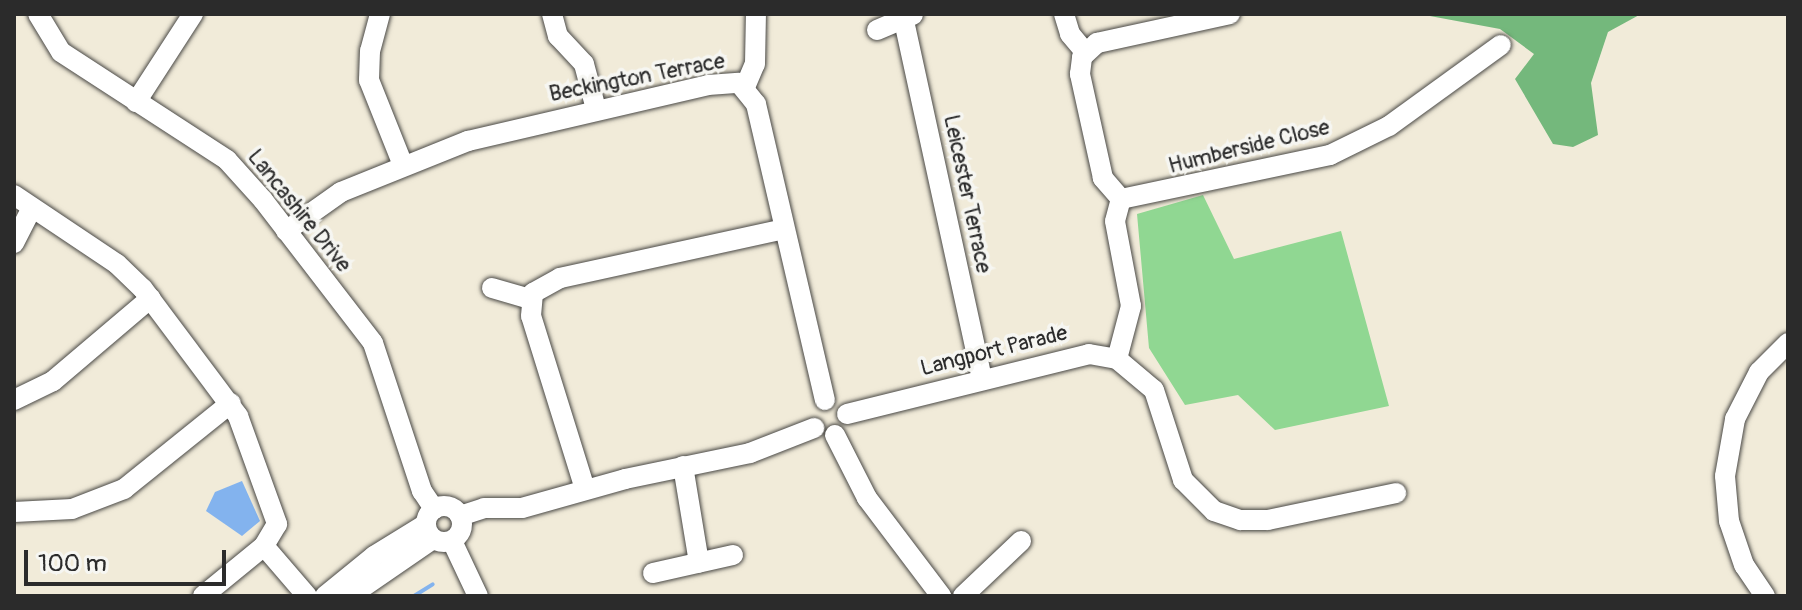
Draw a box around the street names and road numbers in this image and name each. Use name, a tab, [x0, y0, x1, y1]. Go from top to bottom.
street label: Beckington Terrace	[547, 48, 727, 108]
street label: Leicester Terrace	[937, 112, 997, 276]
street label: Humberside Close	[1166, 114, 1332, 180]
street label: Lancashire Drive	[242, 144, 356, 278]
street label: Langport Parade	[918, 320, 1070, 382]

